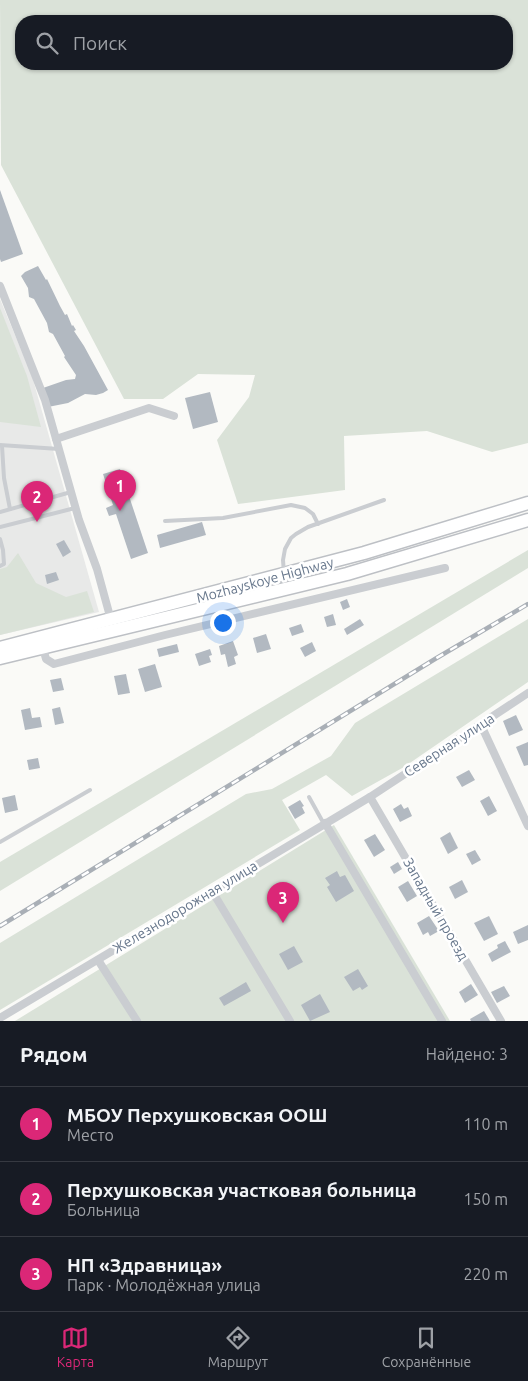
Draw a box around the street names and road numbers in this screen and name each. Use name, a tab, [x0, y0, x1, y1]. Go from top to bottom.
street label: Mozhayskoye Highway	[195, 554, 336, 606]
street label: Северная улица	[401, 710, 497, 780]
street label: Западный проезд	[400, 855, 472, 963]
street label: Железнодорожная улица	[110, 857, 260, 957]

